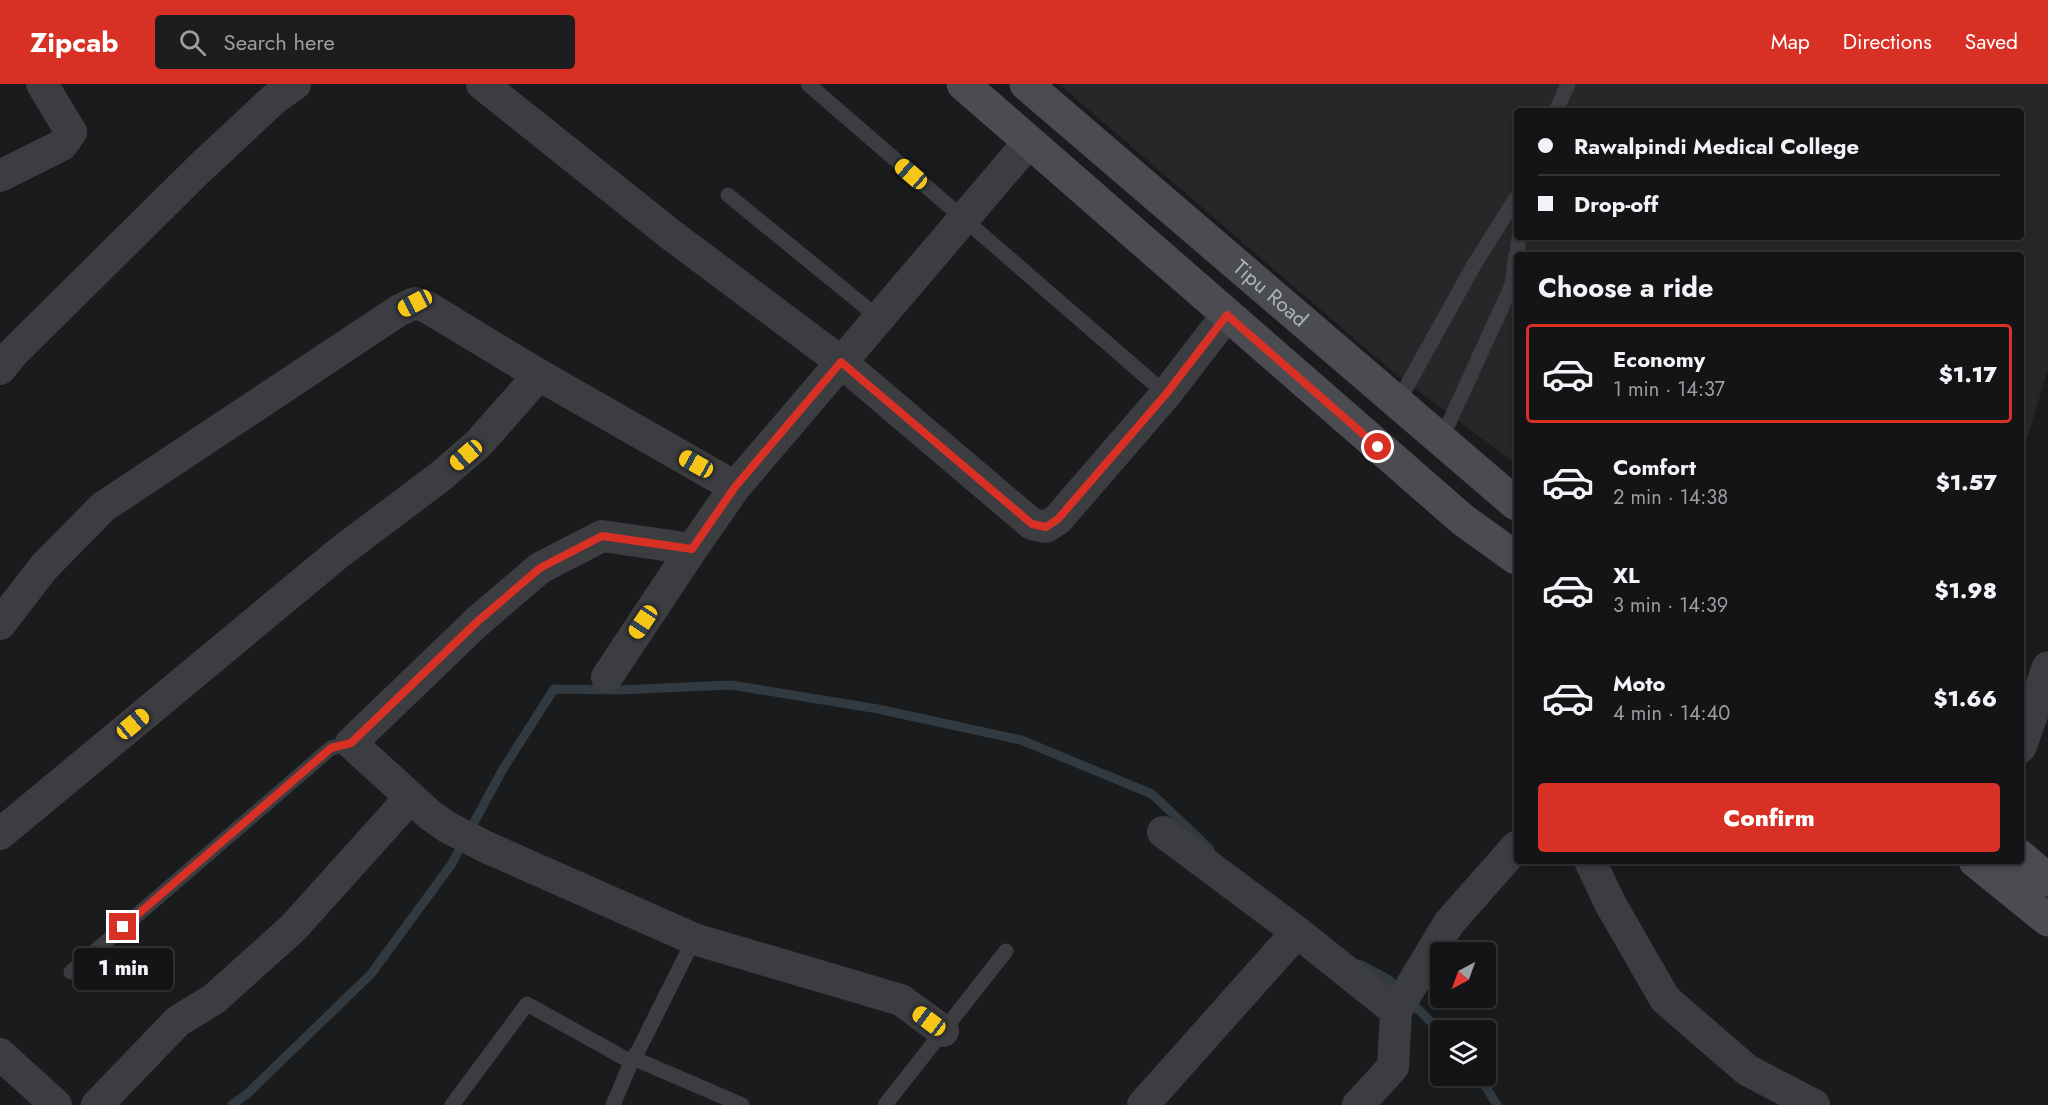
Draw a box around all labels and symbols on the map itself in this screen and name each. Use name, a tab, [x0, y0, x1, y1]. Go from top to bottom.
car	[892, 155, 930, 193]
street label: Tipu Road	[1227, 253, 1314, 334]
car	[395, 287, 435, 319]
route start	[1364, 433, 1391, 460]
car	[447, 436, 485, 474]
car	[676, 447, 716, 481]
car	[625, 602, 661, 642]
car	[113, 706, 153, 742]
route end	[109, 913, 136, 940]
north arrow	[1430, 942, 1496, 1008]
callout: 1 min	[74, 948, 172, 990]
car	[909, 1003, 949, 1039]

